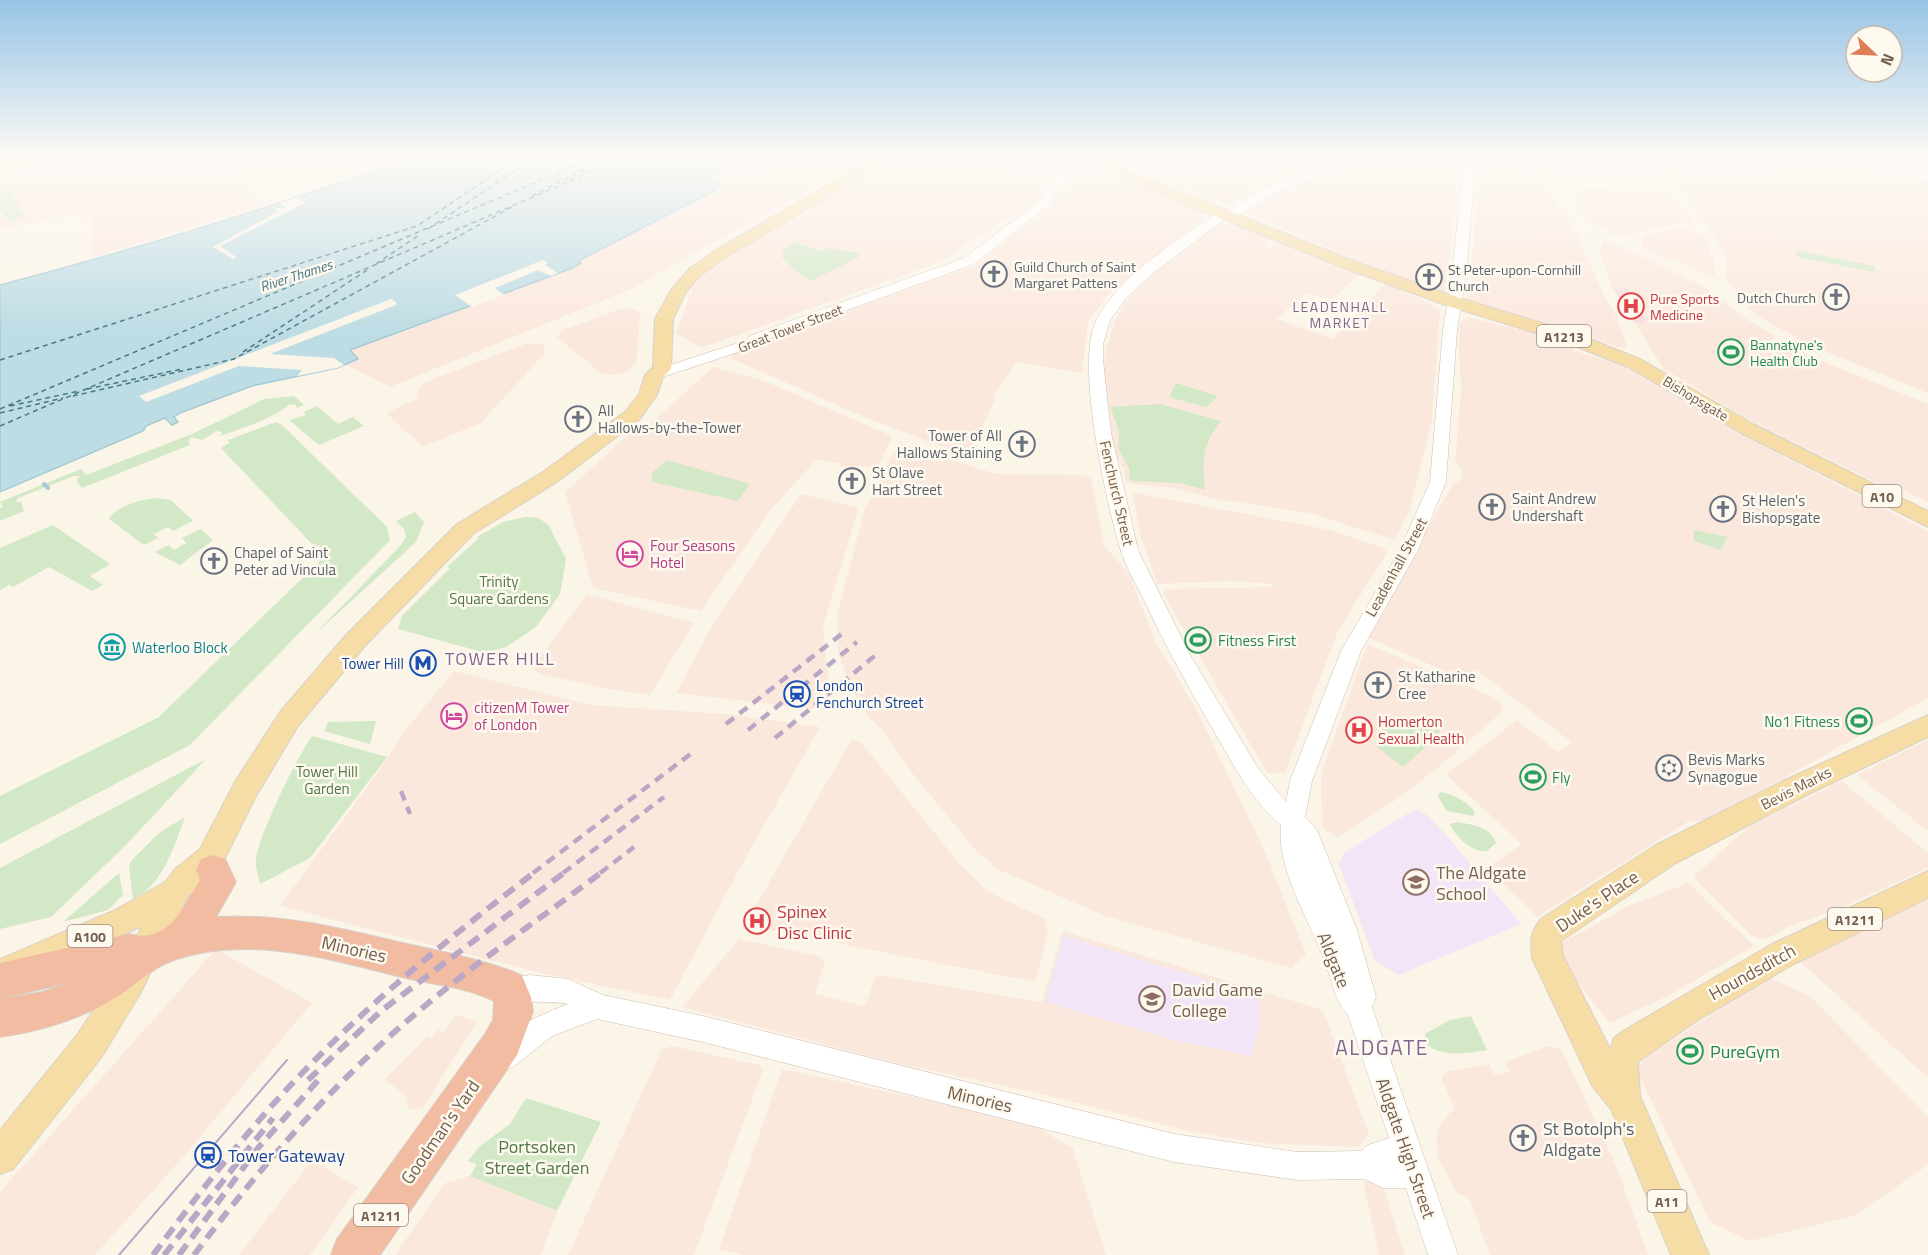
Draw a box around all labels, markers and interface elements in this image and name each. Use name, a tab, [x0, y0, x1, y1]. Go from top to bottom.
north arrow	[1844, 24, 1904, 84]
text: N	[1875, 50, 1901, 70]
water label: River Thames	[257, 253, 336, 297]
place label: Guild Church of Saint Margaret Pattens	[1014, 256, 1136, 293]
church icon: Guild Church of Saint Margaret Pattens	[979, 259, 1009, 289]
place label: St Peter-upon-Cornhill Church	[1448, 259, 1581, 296]
church icon: St Peter-upon-Cornhill Church	[1414, 262, 1444, 292]
church icon: Dutch Church	[1821, 282, 1851, 312]
place label: Dutch Church	[1737, 287, 1816, 308]
place label: Pure Sports Medicine	[1650, 288, 1719, 325]
hospital icon: Pure Sports Medicine	[1616, 291, 1646, 321]
district label: LEADENHALL MARKET	[1292, 296, 1388, 333]
street label: Great Tower Street	[735, 298, 845, 358]
road number: A1213	[1537, 325, 1591, 347]
place label: Bannatyne's Health Club	[1750, 334, 1823, 371]
sports icon: Bannatyne's Health Club	[1716, 337, 1746, 367]
street label: Bishopsgate	[1659, 370, 1733, 426]
place label: All Hallows-by-the-Tower	[598, 399, 741, 439]
church icon: All Hallows-by-the-Tower	[563, 404, 593, 434]
place label: Tower of All Hallows Staining	[897, 424, 1002, 464]
church icon: Tower of All Hallows Staining	[1007, 429, 1037, 459]
street label: Fenchurch Street	[1094, 438, 1140, 549]
place label: St Olave Hart Street	[872, 461, 943, 501]
church icon: St Olave Hart Street	[837, 466, 867, 496]
road number: A10	[1862, 485, 1902, 507]
place label: Saint Andrew Undershaft	[1512, 487, 1596, 527]
place label: St Helen's Bishopsgate	[1742, 489, 1820, 529]
church icon: Saint Andrew Undershaft	[1477, 492, 1507, 522]
church icon: St Helen's Bishopsgate	[1708, 494, 1738, 524]
street label: Leadenhall Street	[1359, 513, 1433, 621]
place label: Four Seasons Hotel	[650, 534, 735, 574]
hotel icon: Four Seasons Hotel	[615, 539, 645, 569]
place label: Chapel of Saint Peter ad Vincula	[234, 541, 336, 581]
church icon: Chapel of Saint Peter ad Vincula	[199, 546, 229, 576]
park label: Trinity Square Gardens	[449, 570, 549, 610]
sports icon: Fitness First	[1183, 625, 1213, 655]
place label: Fitness First	[1218, 629, 1297, 652]
museum icon: Waterloo Block	[97, 632, 127, 662]
place label: Waterloo Block	[132, 636, 228, 659]
district label: TOWER HILL	[445, 645, 555, 672]
metro station icon: Tower Hill	[408, 648, 438, 678]
place label: Tower Hill	[342, 652, 404, 675]
place label: St Katharine Cree	[1398, 665, 1476, 705]
church icon: St Katharine Cree	[1363, 670, 1393, 700]
place label: London Fenchurch Street	[816, 674, 924, 714]
station icon: London Fenchurch Street	[782, 679, 812, 709]
place label: citizenM Tower of London	[474, 696, 569, 736]
hotel icon: citizenM Tower of London	[439, 701, 469, 731]
sports icon: No1 Fitness	[1844, 706, 1874, 736]
place label: Homerton Sexual Health	[1378, 710, 1465, 750]
place label: No1 Fitness	[1764, 710, 1840, 733]
hospital icon: Homerton Sexual Health	[1344, 715, 1374, 745]
place label: Bevis Marks Synagogue	[1688, 748, 1765, 788]
synagogue icon: Bevis Marks Synagogue	[1654, 753, 1684, 783]
park label: Tower Hill Garden	[296, 760, 358, 800]
street label: Bevis Marks	[1757, 760, 1836, 816]
sports icon: Fly	[1518, 762, 1548, 792]
place label: Fly	[1552, 766, 1571, 789]
place label: The Aldgate School	[1436, 859, 1526, 907]
street label: Duke's Place	[1550, 863, 1644, 939]
school or university icon: The Aldgate School	[1401, 867, 1431, 897]
place label: Spinex Disc Clinic	[777, 898, 852, 946]
hospital icon: Spinex Disc Clinic	[742, 906, 772, 936]
road number: A1211	[1828, 908, 1882, 930]
road number: A100	[68, 925, 112, 947]
street label: Minories	[319, 928, 389, 970]
street label: Aldgate	[1311, 928, 1357, 992]
street label: Houndsditch	[1703, 937, 1801, 1007]
place label: David Game College	[1172, 976, 1263, 1024]
school or university icon: David Game College	[1137, 984, 1167, 1014]
district label: ALDGATE	[1335, 1031, 1429, 1063]
sports icon: PureGym	[1675, 1036, 1705, 1066]
place label: PureGym	[1710, 1038, 1780, 1065]
street label: Goodman's Yard	[394, 1074, 486, 1190]
street label: Aldgate High Street	[1369, 1074, 1443, 1223]
street label: Minories	[945, 1078, 1015, 1120]
place label: St Botolph's Aldgate	[1543, 1115, 1634, 1163]
church icon: St Botolph's Aldgate	[1508, 1123, 1538, 1153]
park label: Portsoken Street Garden	[485, 1133, 589, 1181]
station icon: Tower Gateway	[193, 1140, 223, 1170]
place label: Tower Gateway	[228, 1142, 345, 1169]
road number: A11	[1648, 1190, 1686, 1212]
road number: A1211	[354, 1204, 408, 1226]

